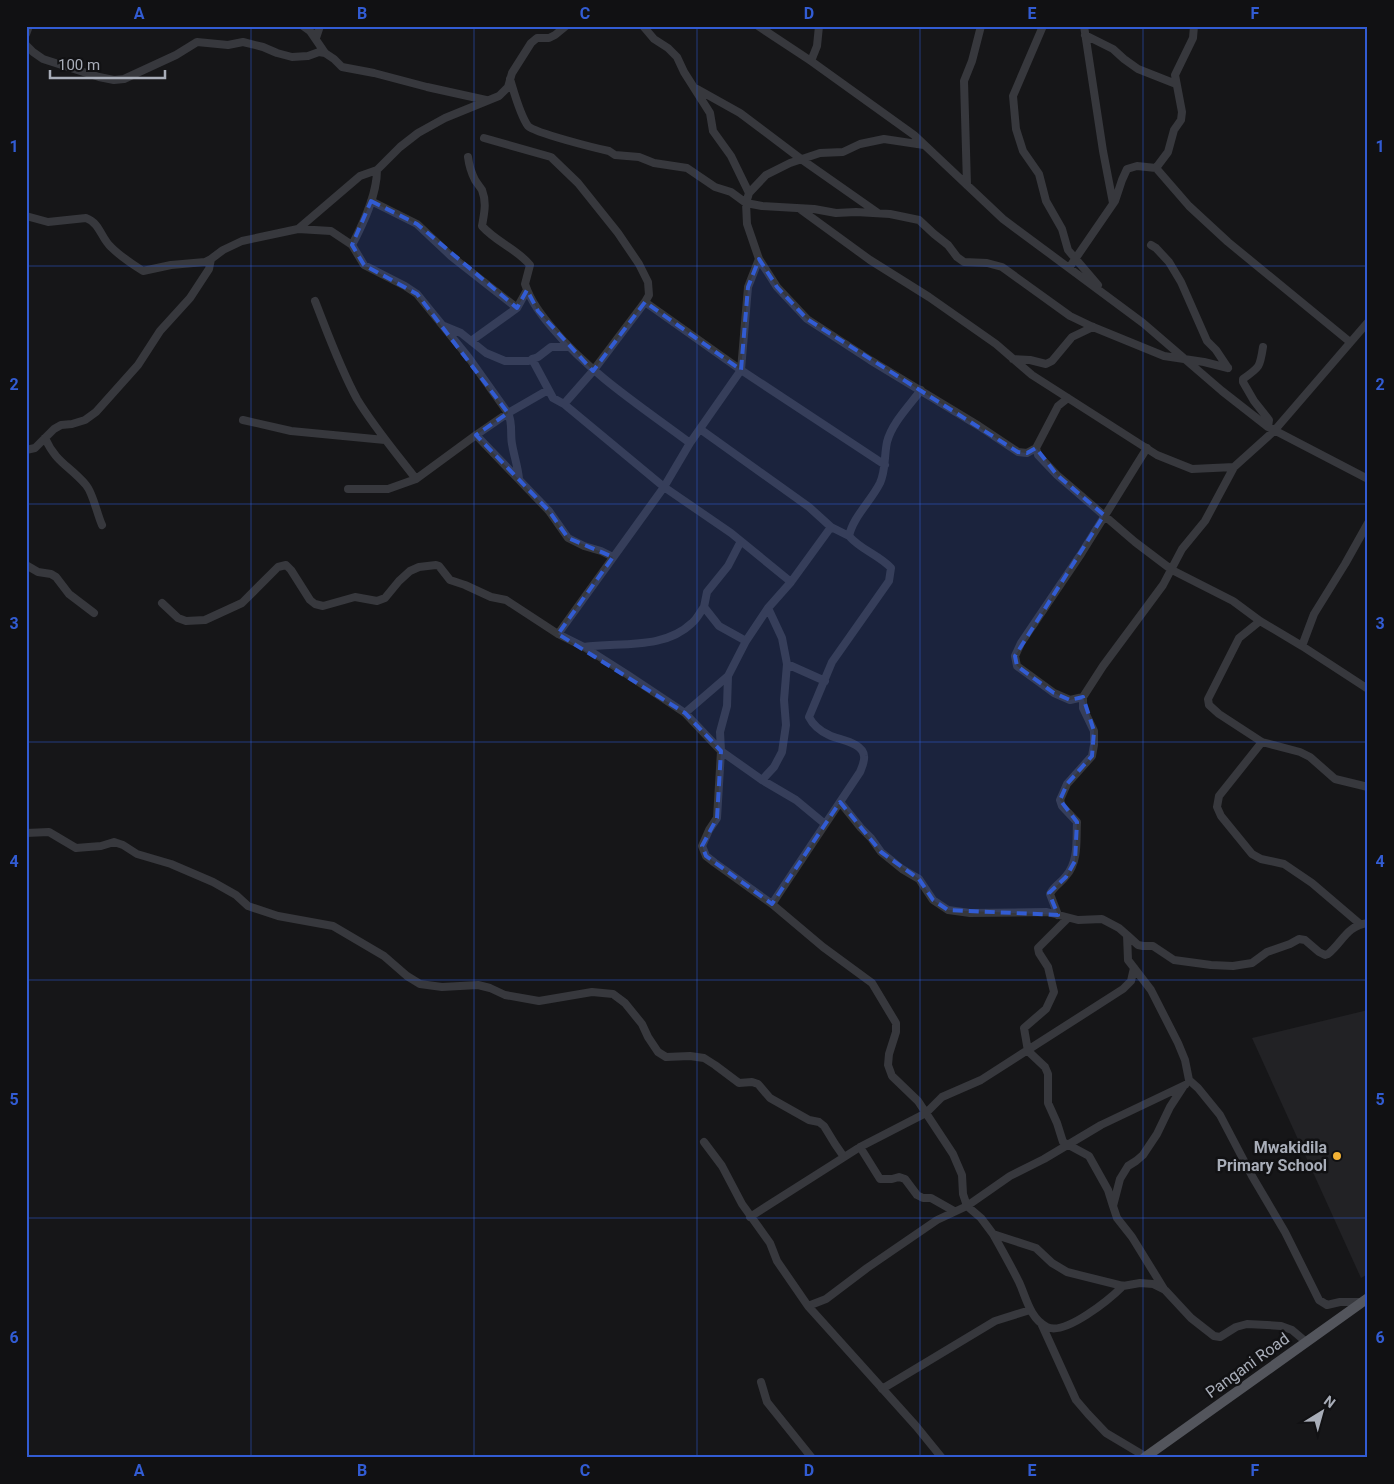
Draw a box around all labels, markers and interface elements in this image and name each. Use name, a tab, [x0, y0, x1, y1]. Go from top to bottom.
text: A	[134, 4, 145, 23]
text: B	[357, 4, 367, 23]
text: C	[580, 4, 590, 23]
text: D	[804, 4, 814, 23]
text: E	[1028, 4, 1037, 23]
text: F	[1251, 4, 1260, 23]
scale bar	[50, 48, 165, 80]
text: 100 m	[58, 56, 100, 74]
text: 1	[9, 137, 19, 156]
text: 1	[1375, 137, 1385, 156]
text: 2	[9, 375, 19, 394]
text: 2	[1375, 375, 1385, 394]
text: 3	[9, 614, 19, 633]
text: 3	[1375, 614, 1385, 633]
text: 4	[9, 852, 19, 871]
text: 4	[1375, 852, 1385, 871]
text: 5	[9, 1090, 19, 1109]
text: 5	[1375, 1090, 1385, 1109]
place label: Mwakidila Primary School	[1217, 1138, 1327, 1175]
marker: Mwakidila Primary School	[1331, 1150, 1343, 1162]
text: 6	[9, 1328, 19, 1347]
text: 6	[1375, 1328, 1385, 1347]
street label: Pangani Road	[1202, 1329, 1293, 1402]
north arrow	[1296, 1386, 1346, 1436]
text: N	[1321, 1392, 1339, 1411]
text: A	[134, 1461, 145, 1480]
text: B	[357, 1461, 367, 1480]
text: C	[580, 1461, 590, 1480]
text: D	[804, 1461, 814, 1480]
text: E	[1028, 1461, 1037, 1480]
text: F	[1251, 1461, 1260, 1480]

